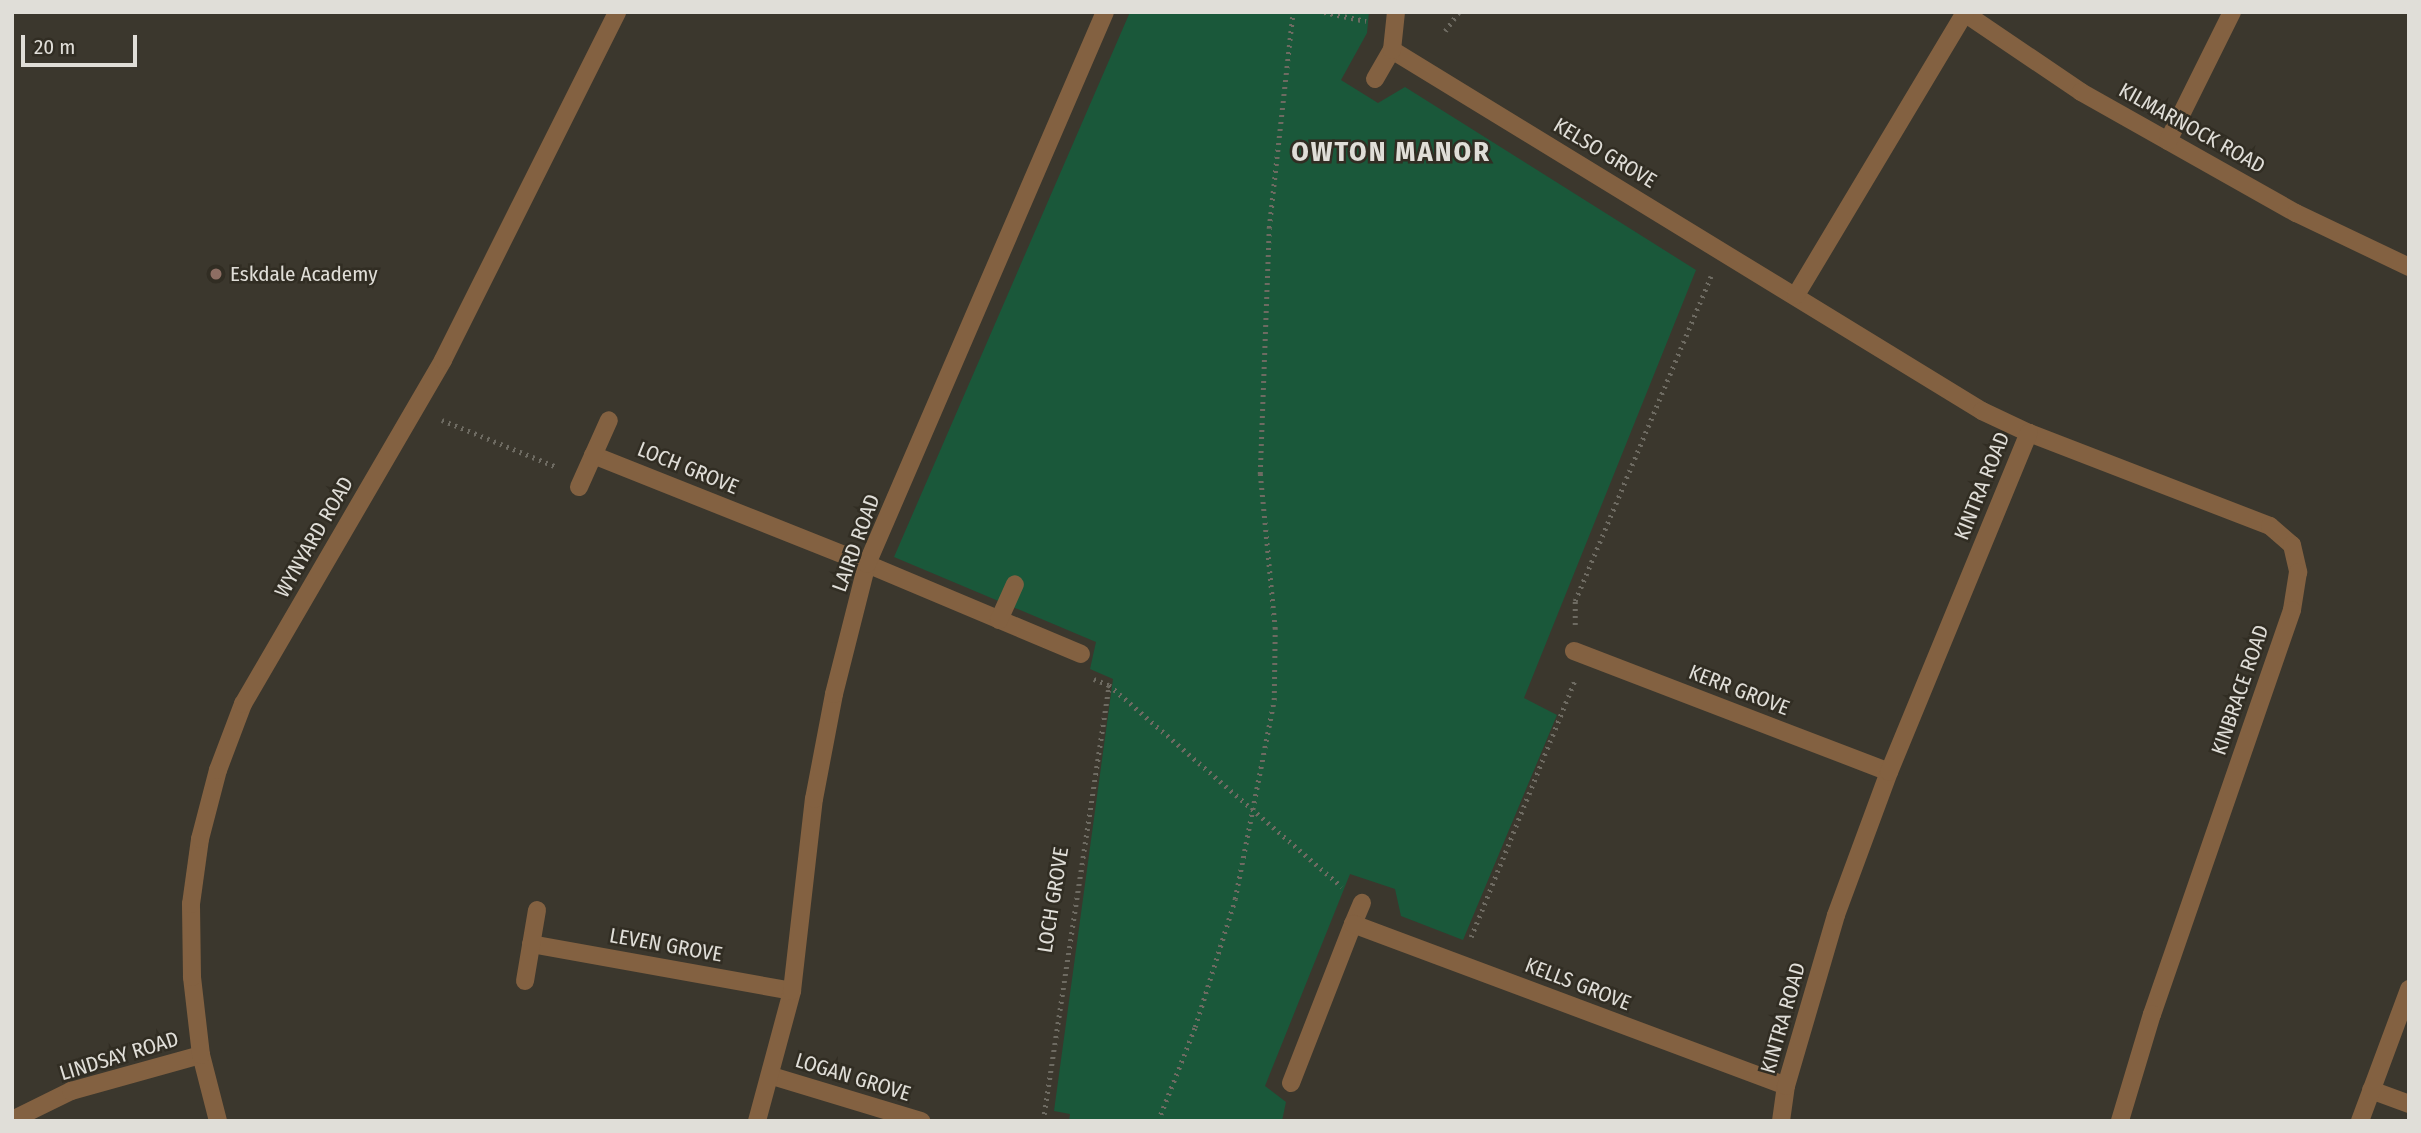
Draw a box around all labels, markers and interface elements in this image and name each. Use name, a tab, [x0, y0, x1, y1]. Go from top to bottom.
scale bar	[24, 21, 140, 65]
text: 20 m	[34, 34, 75, 60]
street label: KILMARNOCK ROAD	[2114, 77, 2270, 179]
street label: KELSO GROVE	[1549, 112, 1661, 194]
district label: OWTON MANOR	[1293, 135, 1489, 169]
place label: Eskdale Academy	[230, 261, 378, 287]
marker: Eskdale Academy	[208, 266, 224, 282]
street label: KINTRA ROAD	[1949, 428, 2015, 544]
street label: LOCH GROVE	[634, 436, 742, 500]
street label: WYNYARD ROAD	[269, 472, 359, 602]
street label: LAIRD ROAD	[827, 491, 885, 595]
street label: KINBRACE ROAD	[2206, 622, 2274, 758]
street label: KERR GROVE	[1685, 659, 1793, 721]
street label: LOCH GROVE	[1032, 845, 1074, 955]
street label: LEVEN GROVE	[608, 923, 724, 967]
street label: KELLS GROVE	[1521, 952, 1635, 1016]
street label: KINTRA ROAD	[1755, 960, 1811, 1076]
street label: LINDSAY ROAD	[57, 1026, 181, 1086]
street label: LOGAN GROVE	[792, 1048, 914, 1106]

